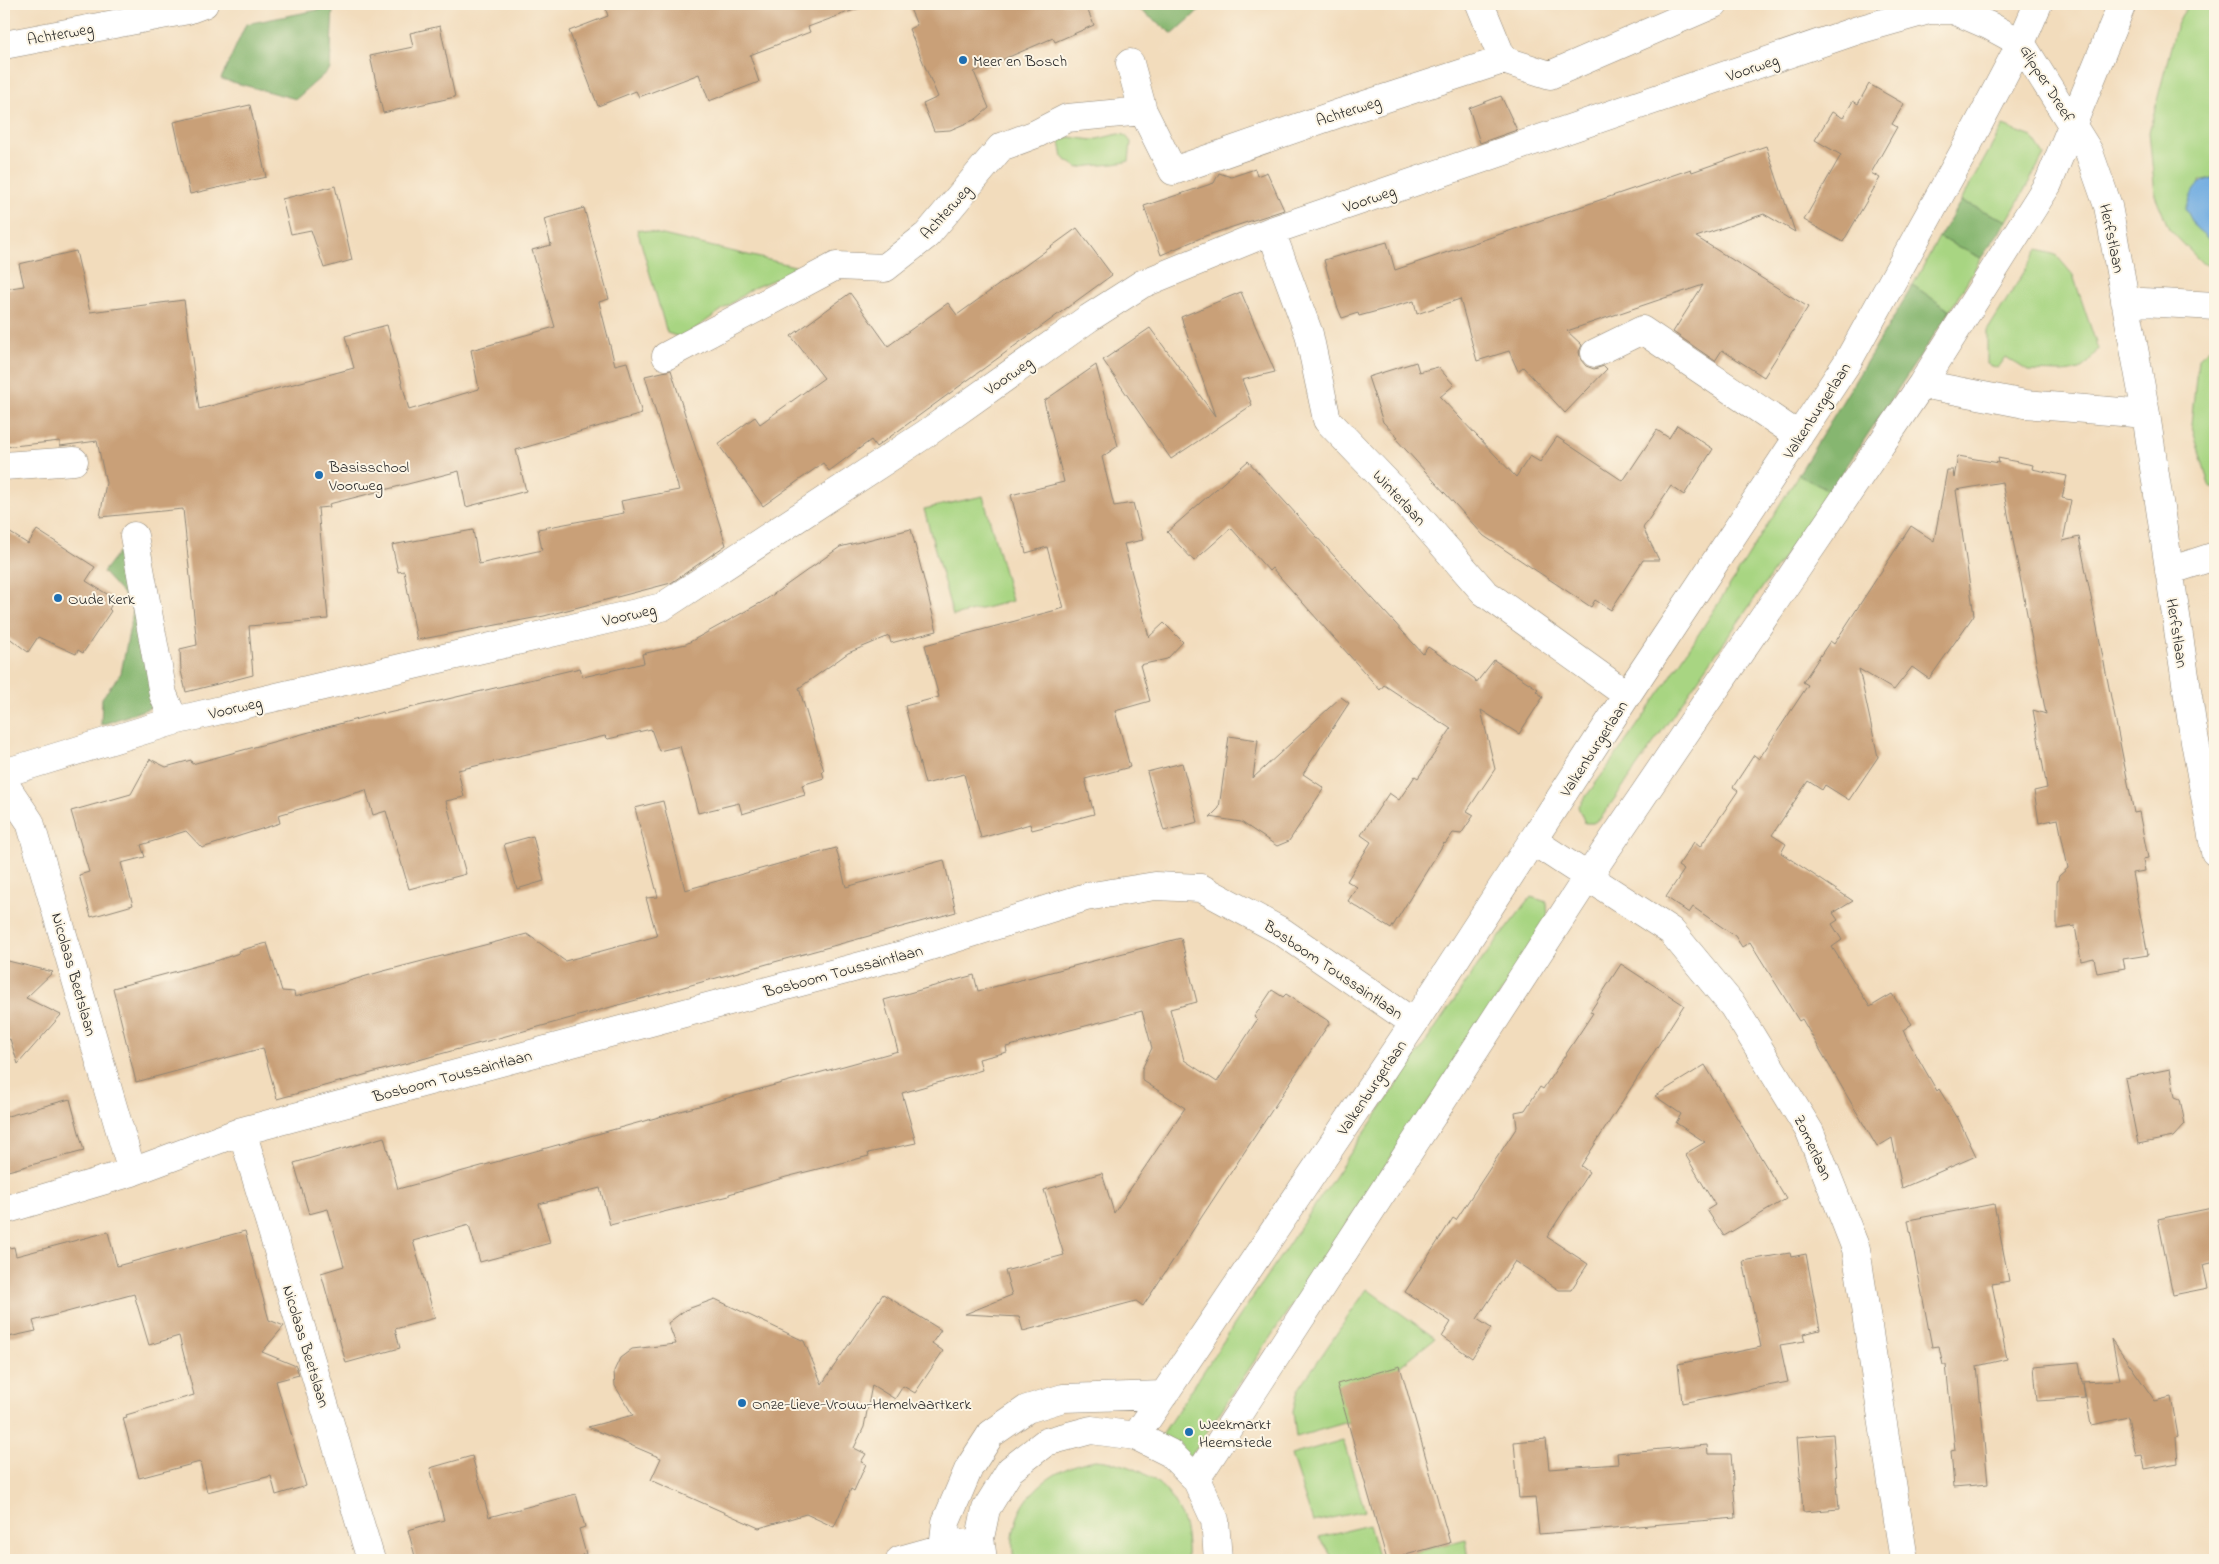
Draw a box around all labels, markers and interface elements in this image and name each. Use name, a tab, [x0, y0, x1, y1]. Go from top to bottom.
street label: Achterweg	[25, 17, 95, 53]
street label: Glipper Dreef	[2013, 41, 2080, 128]
street label: Voorweg	[1722, 49, 1782, 89]
place label: Meer en Bosch	[973, 50, 1067, 74]
marker: Meer en Bosch	[957, 54, 969, 66]
street label: Achterweg	[1313, 90, 1384, 134]
street label: Achterweg	[915, 179, 978, 245]
street label: Voorweg	[1339, 180, 1399, 220]
street label: Herfstlaan	[2092, 202, 2130, 275]
street label: Voorweg	[979, 351, 1038, 403]
street label: Valkenburgerlaan	[1777, 358, 1858, 465]
place label: Basisschool Voorweg	[328, 456, 410, 498]
street label: Winterlaan	[1366, 465, 1431, 532]
marker: Basisschool Voorweg	[313, 469, 325, 481]
place label: Oude Kerk	[68, 588, 136, 612]
marker: Oude Kerk	[52, 592, 64, 604]
street label: Herfstlaan	[2159, 597, 2193, 670]
street label: Voorweg	[599, 598, 658, 634]
street label: Voorweg	[205, 691, 264, 727]
street label: Valkenburgerlaan	[1554, 696, 1635, 803]
street label: Nicolaas Beetslaan	[44, 910, 102, 1039]
street label: Bosboom Toussaintlaan	[1258, 914, 1408, 1026]
street label: Bosboom Toussaintlaan	[760, 939, 926, 1005]
street label: Valkenburgerlaan	[1331, 1035, 1414, 1142]
street label: Bosboom Toussaintlaan	[369, 1044, 535, 1110]
street label: Zomerlaan	[1787, 1111, 1838, 1185]
street label: Nicolaas Beetslaan	[275, 1282, 335, 1411]
place label: Onze-Lieve-Vrouw-Hemelvaartkerk	[752, 1393, 972, 1417]
marker: Onze-Lieve-Vrouw-Hemelvaartkerk	[736, 1397, 748, 1409]
place label: Weekmarkt Heemstede	[1199, 1413, 1273, 1455]
marker: Weekmarkt Heemstede	[1183, 1426, 1195, 1438]

